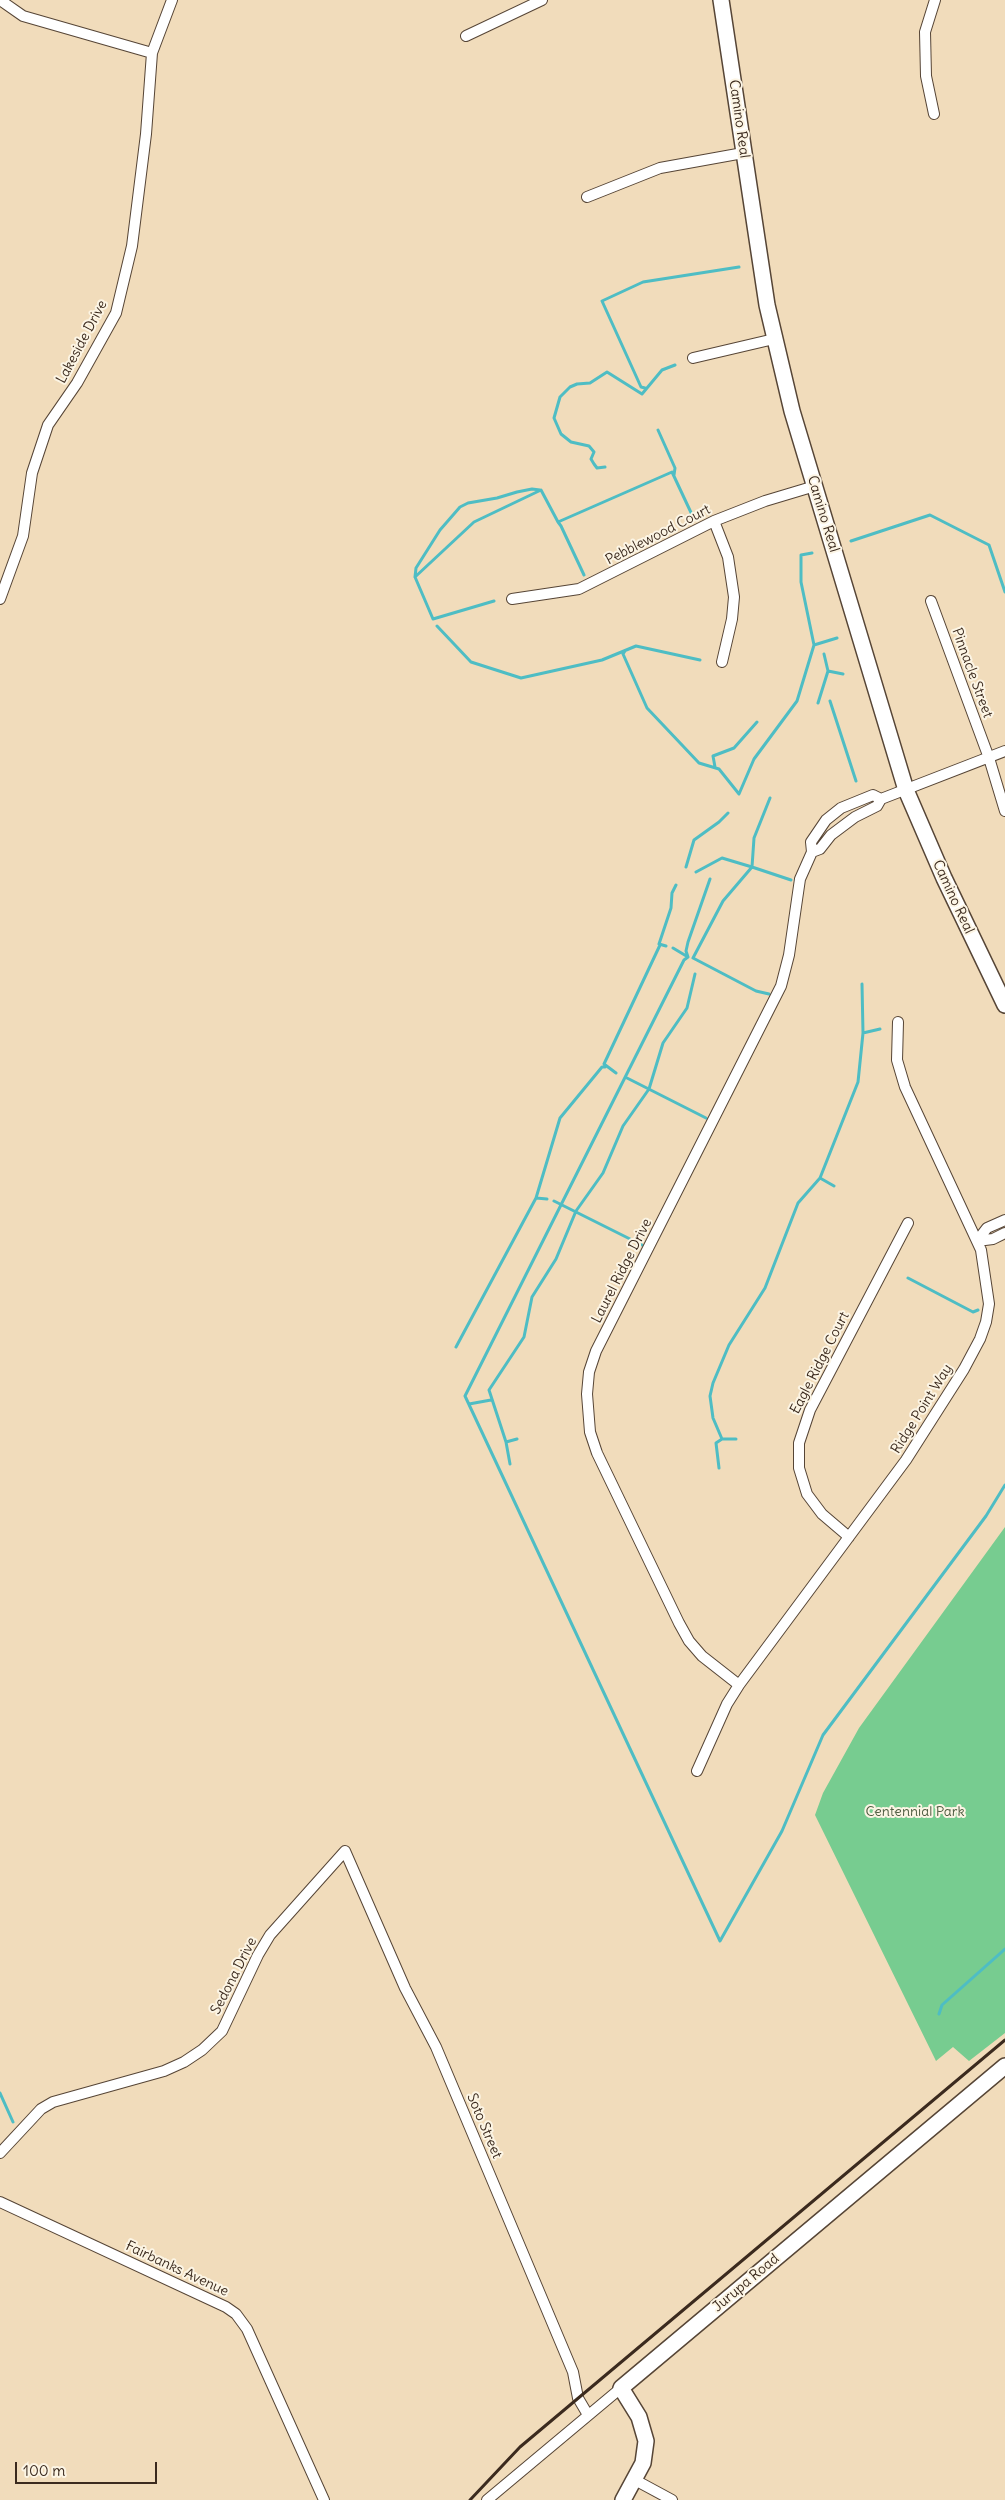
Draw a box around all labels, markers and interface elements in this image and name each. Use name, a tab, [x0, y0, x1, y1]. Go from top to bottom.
street label: Camino Real	[725, 79, 753, 159]
street label: Lakeside Drive	[53, 298, 111, 386]
street label: Camino Real	[803, 474, 843, 554]
street label: Pebblewood Court	[603, 501, 713, 569]
street label: Pinnacle Street	[948, 626, 996, 720]
street label: Camino Real	[929, 858, 977, 936]
street label: Laurel Ridge Drive	[588, 1216, 656, 1326]
street label: Eagle Ridge Court	[787, 1309, 853, 1417]
street label: Ridge Point Way	[888, 1361, 956, 1457]
park label: Centennial Park	[865, 1804, 965, 1820]
street label: Sedona Drive	[207, 1935, 261, 2017]
street label: Soto Street	[463, 2091, 505, 2161]
street label: Fairbanks Avenue	[123, 2238, 231, 2300]
street label: Jurupa Road	[709, 2250, 783, 2316]
scale bar	[18, 2452, 160, 2484]
text: 100 m	[23, 2461, 65, 2480]

